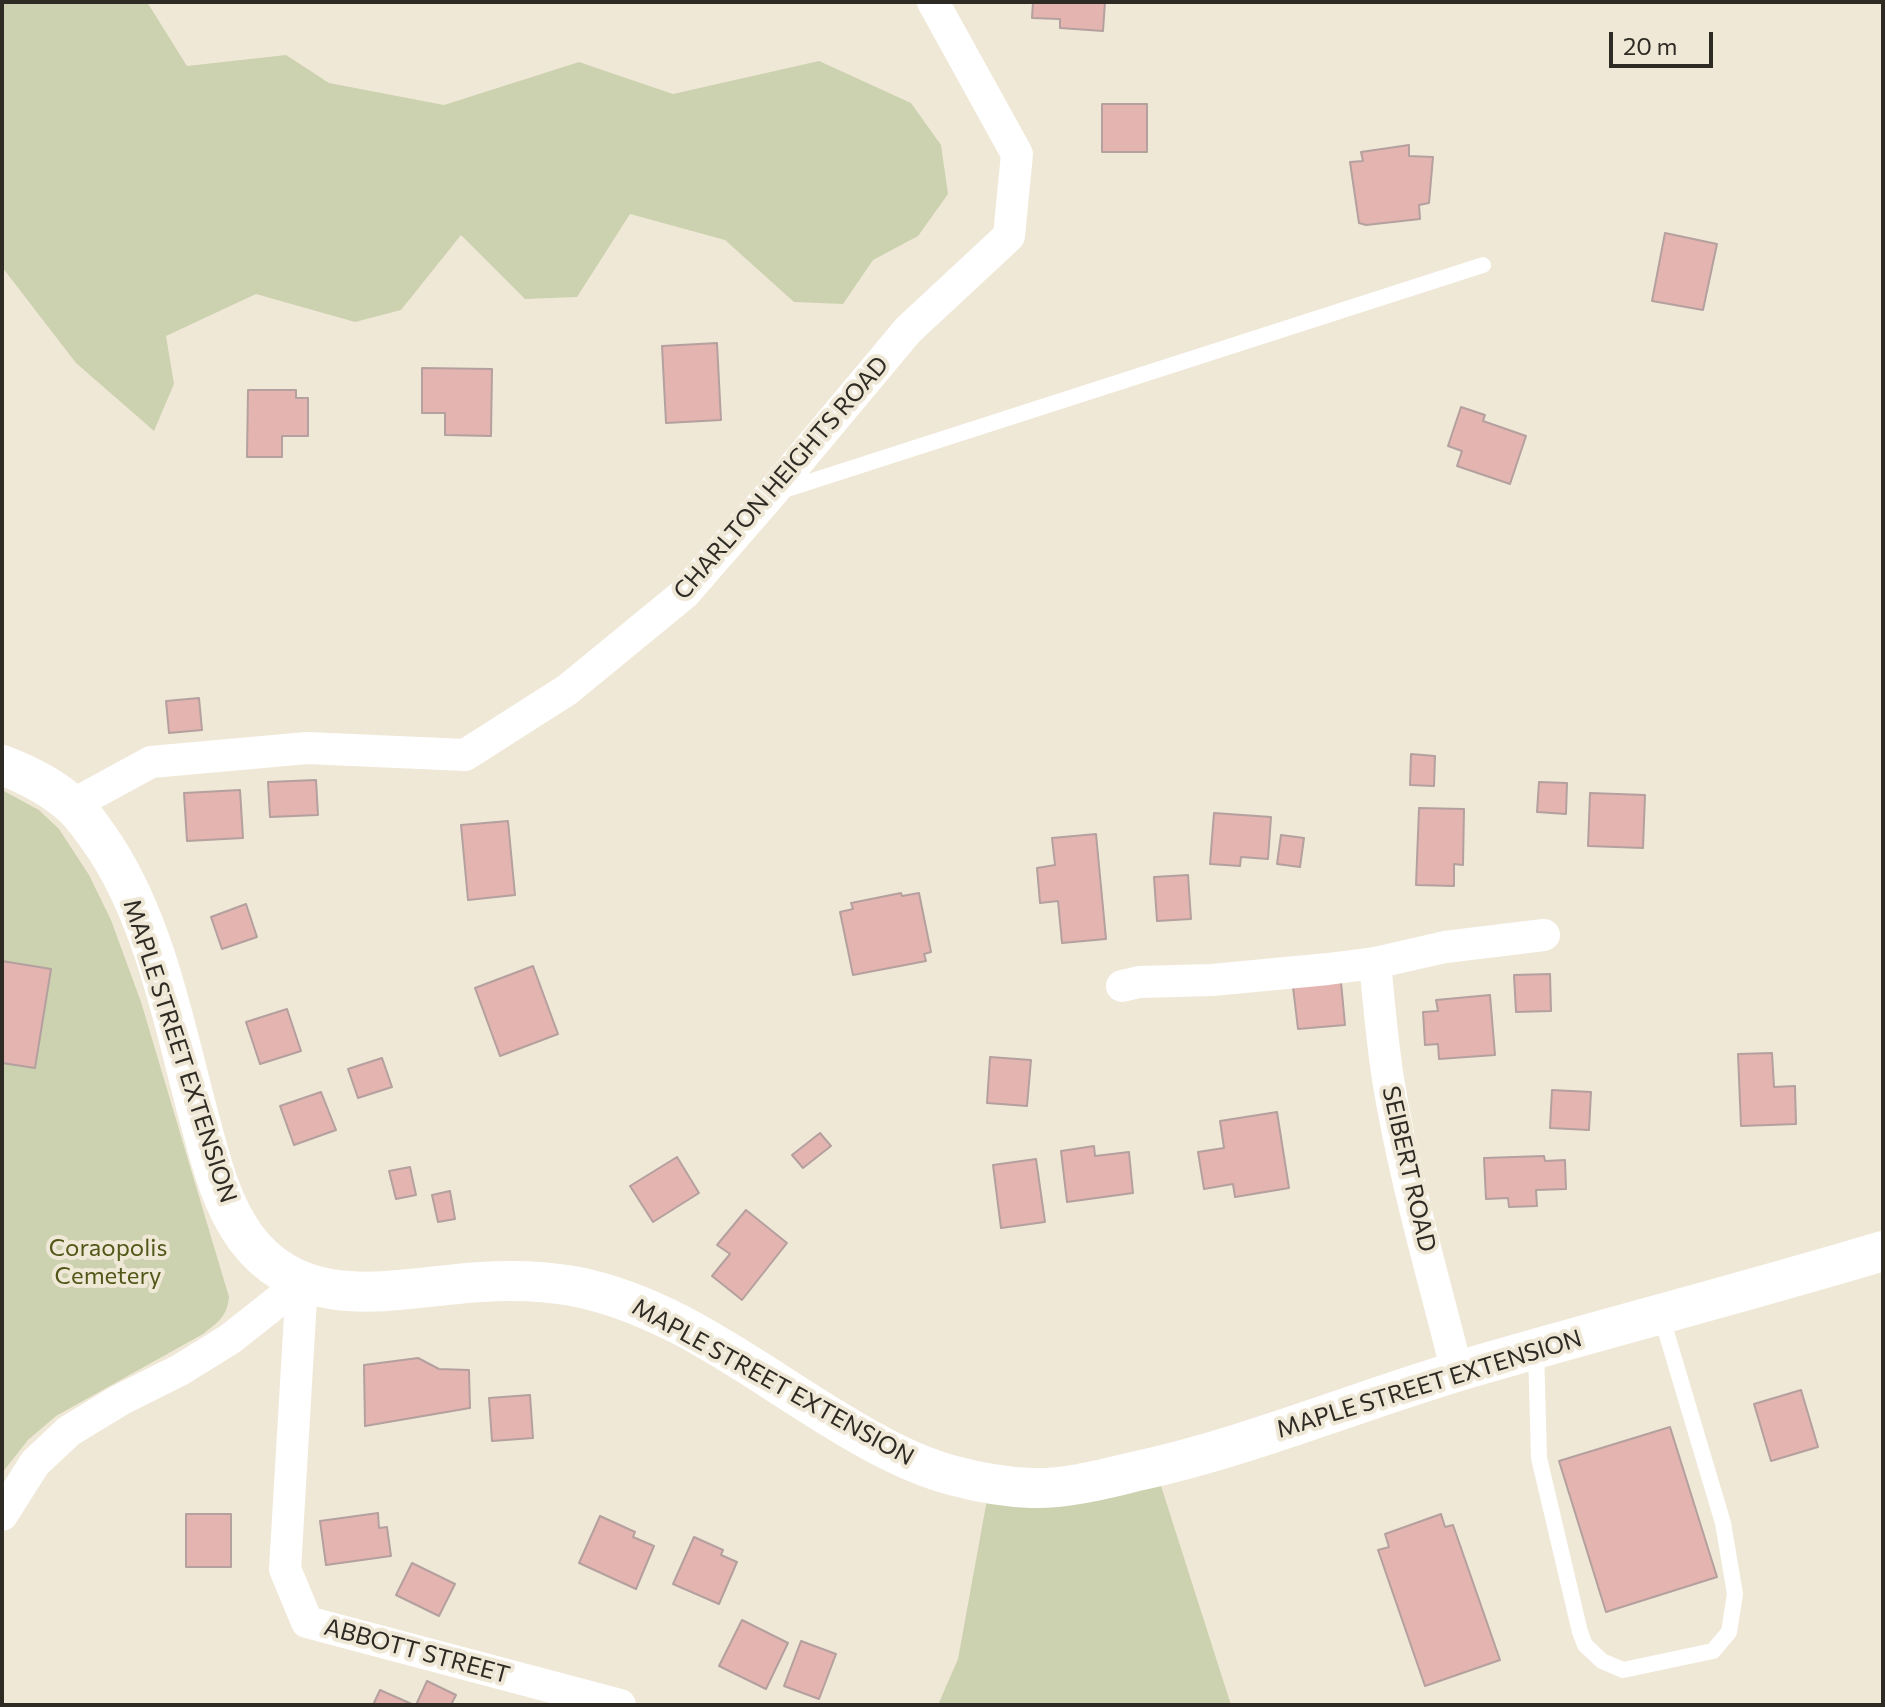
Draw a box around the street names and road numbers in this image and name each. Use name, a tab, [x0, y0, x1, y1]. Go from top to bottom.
street label: CHARLTON HEIGHTS ROAD	[668, 351, 894, 605]
street label: MAPLE STREET EXTENSION	[117, 896, 243, 1206]
street label: SEIBERT ROAD	[1376, 1083, 1442, 1255]
street label: MAPLE STREET EXTENSION	[627, 1292, 919, 1472]
street label: MAPLE STREET EXTENSION	[1273, 1324, 1585, 1444]
street label: ABBOTT STREET	[321, 1612, 513, 1690]

